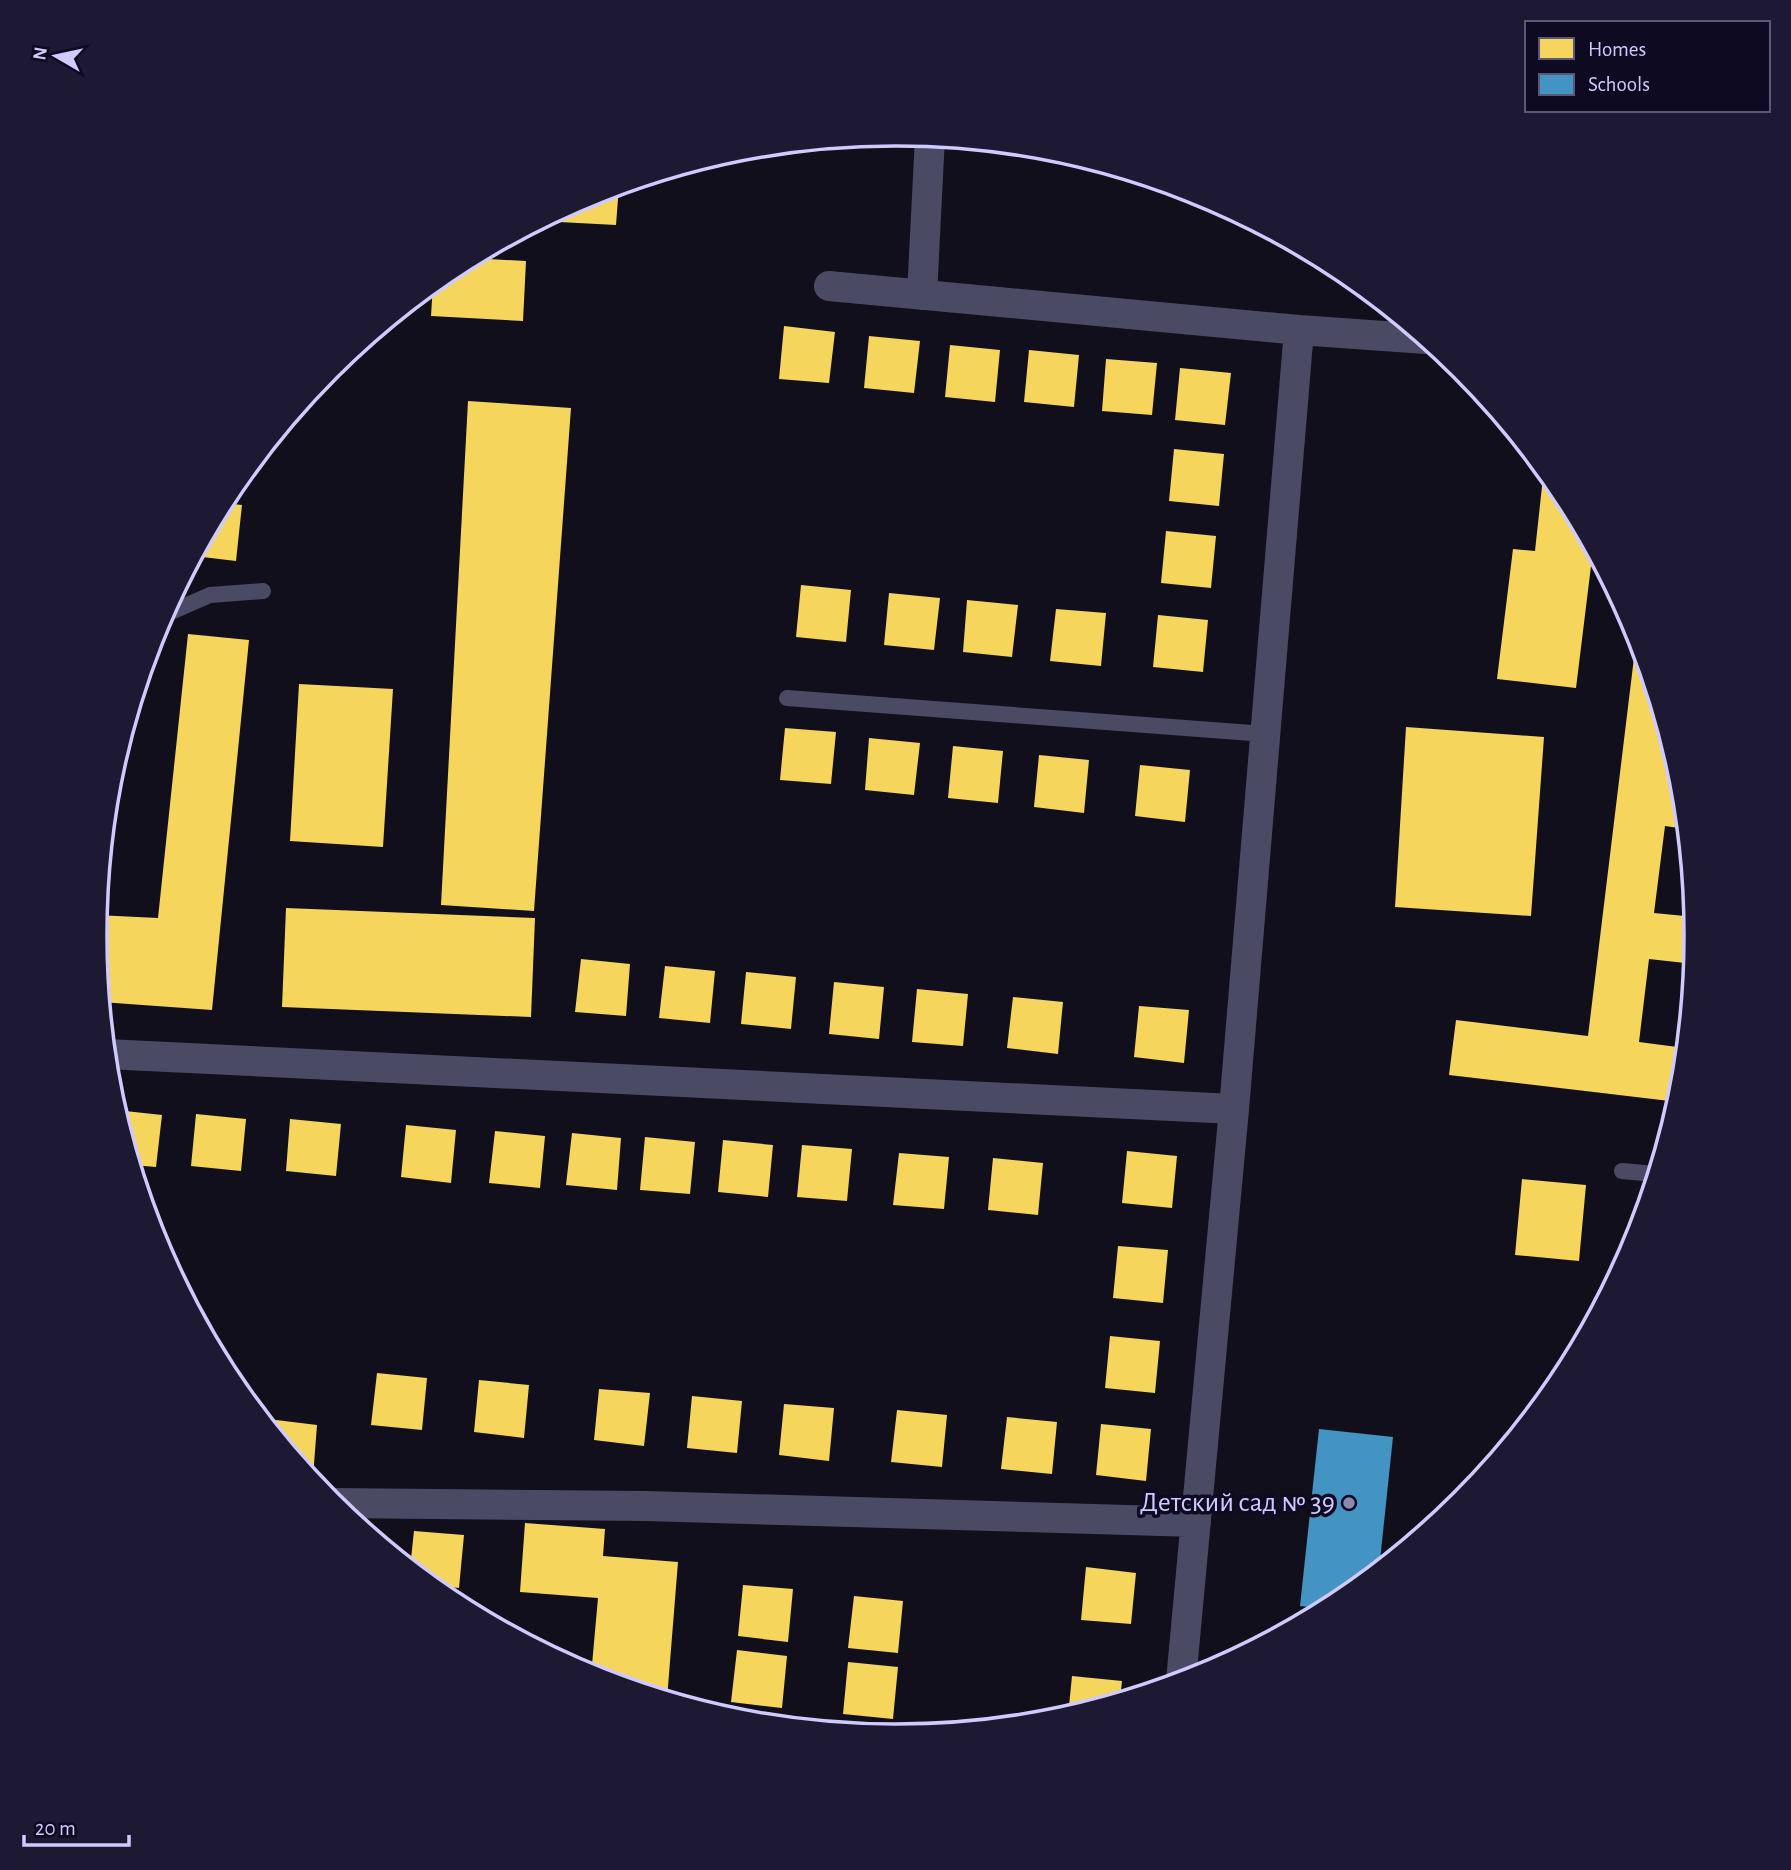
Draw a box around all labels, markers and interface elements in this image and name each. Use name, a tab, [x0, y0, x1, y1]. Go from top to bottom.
north arrow	[21, 21, 91, 91]
legend	[1525, 21, 1770, 112]
text: Homes	[1588, 39, 1646, 60]
text: N	[30, 46, 51, 62]
text: Schools	[1588, 74, 1650, 95]
place label: Детский сад № 39	[1140, 1489, 1335, 1517]
marker: Детский сад № 39	[1341, 1495, 1357, 1511]
scale bar	[24, 1804, 130, 1848]
text: 20 m	[35, 1818, 76, 1839]

